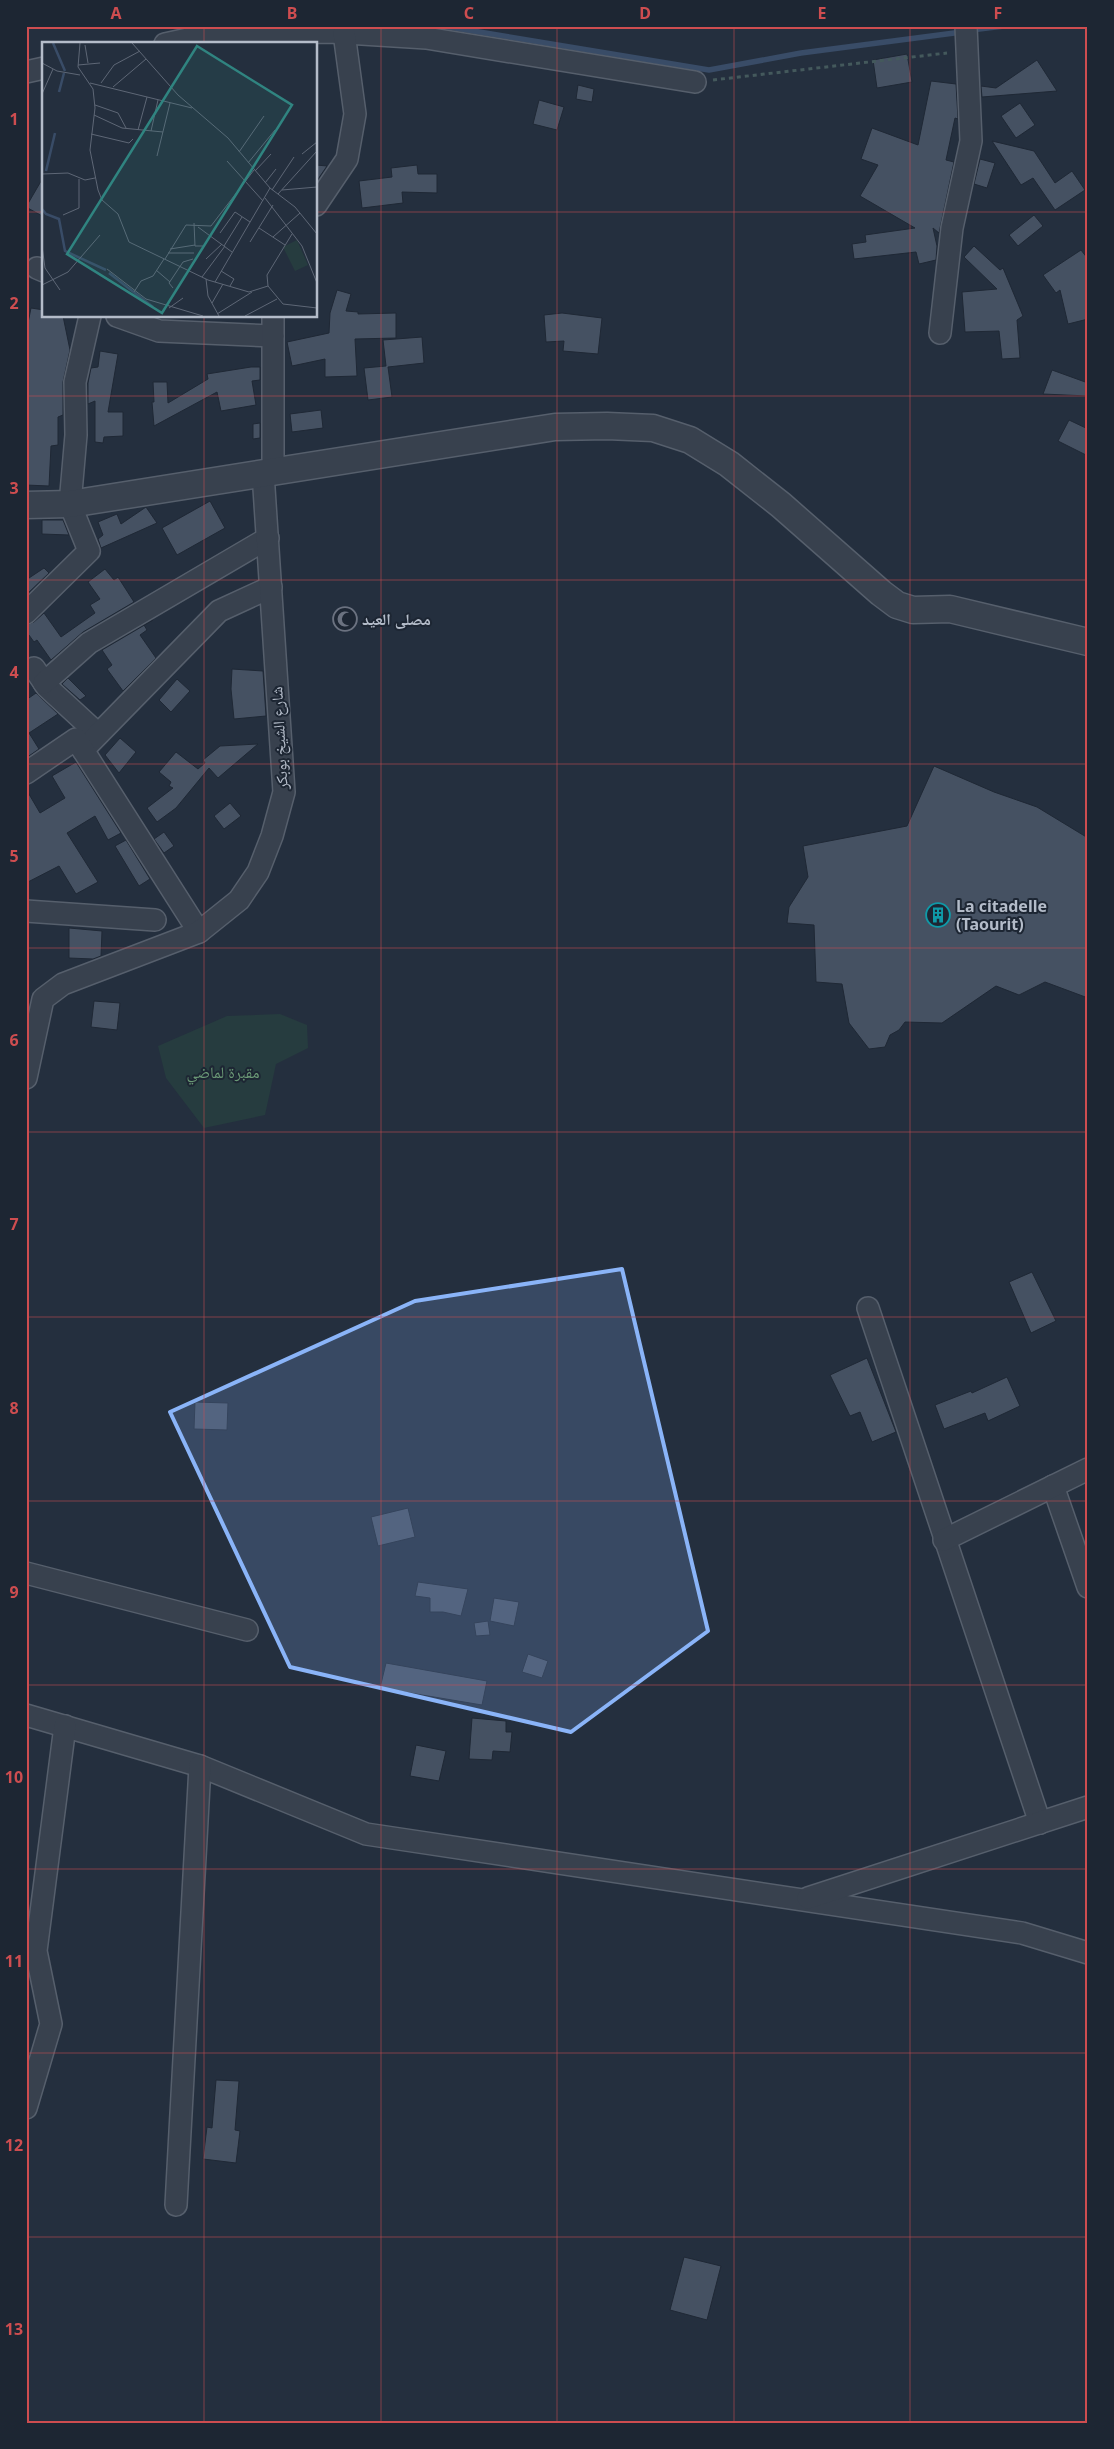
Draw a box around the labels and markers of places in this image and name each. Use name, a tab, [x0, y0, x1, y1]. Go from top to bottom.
mosque icon: مصلى العيد	[332, 606, 358, 632]
place label: مصلى العيد	[362, 608, 431, 630]
place label: La citadelle (Taourit)	[956, 895, 1047, 935]
building icon: La citadelle (Taourit)	[925, 902, 951, 928]

